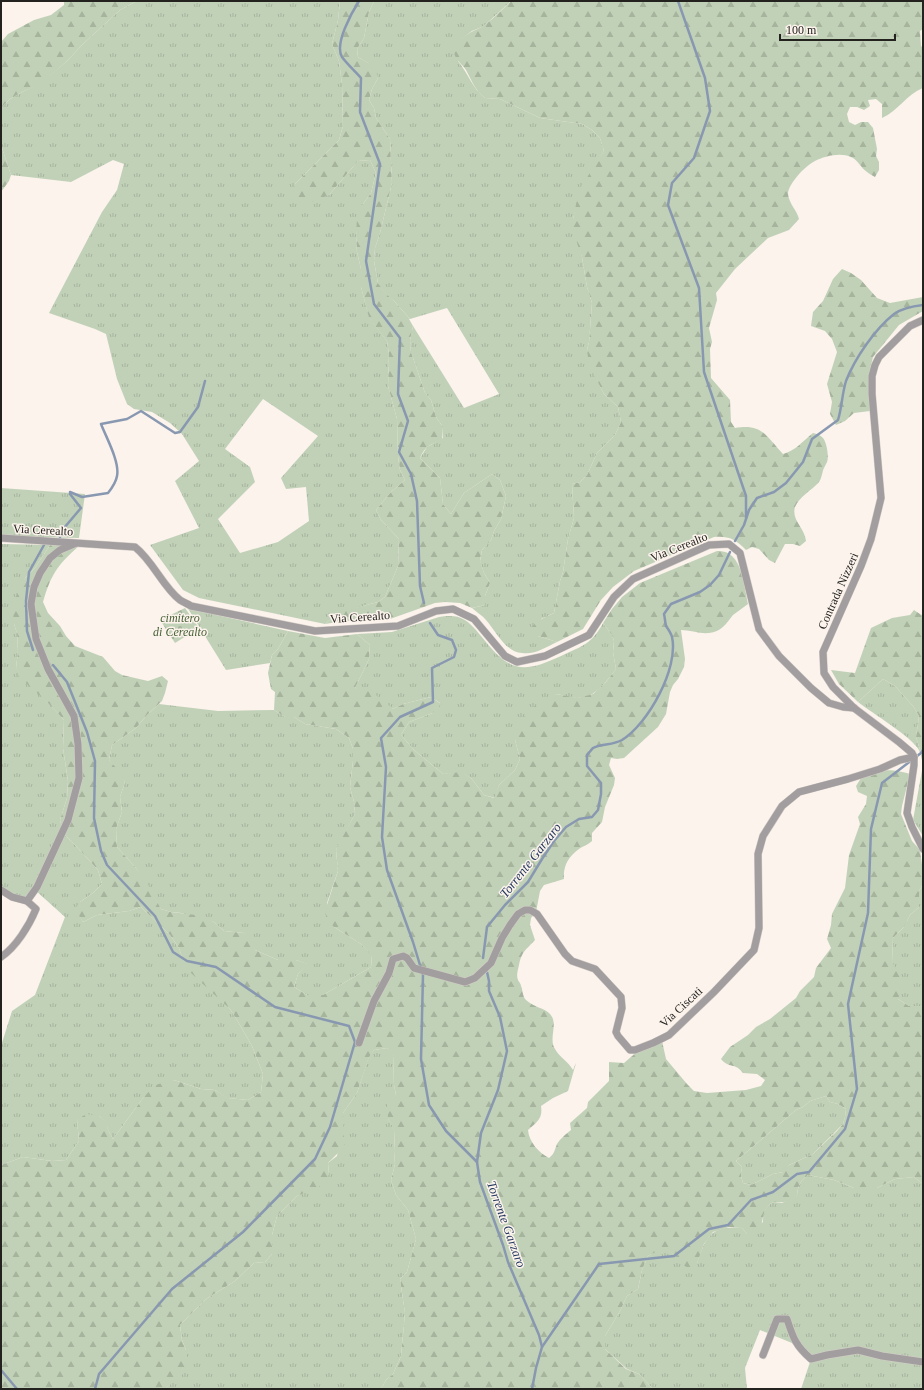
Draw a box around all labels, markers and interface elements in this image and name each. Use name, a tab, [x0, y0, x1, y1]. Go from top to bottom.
scale bar	[780, 16, 895, 42]
text: 100 m	[786, 23, 817, 37]
street label: Via Cerealto	[13, 521, 73, 539]
street label: Via Cerealto	[648, 529, 710, 565]
street label: Contrada Nizzeri	[815, 550, 861, 631]
street label: Via Cerealto	[329, 608, 391, 626]
park label: cimitero di Cerealto	[153, 611, 207, 639]
water label: Torrente Garzaro	[497, 820, 565, 901]
street label: Via Ciscati	[657, 983, 706, 1030]
water label: Torrente Garzaro	[484, 1179, 529, 1270]

